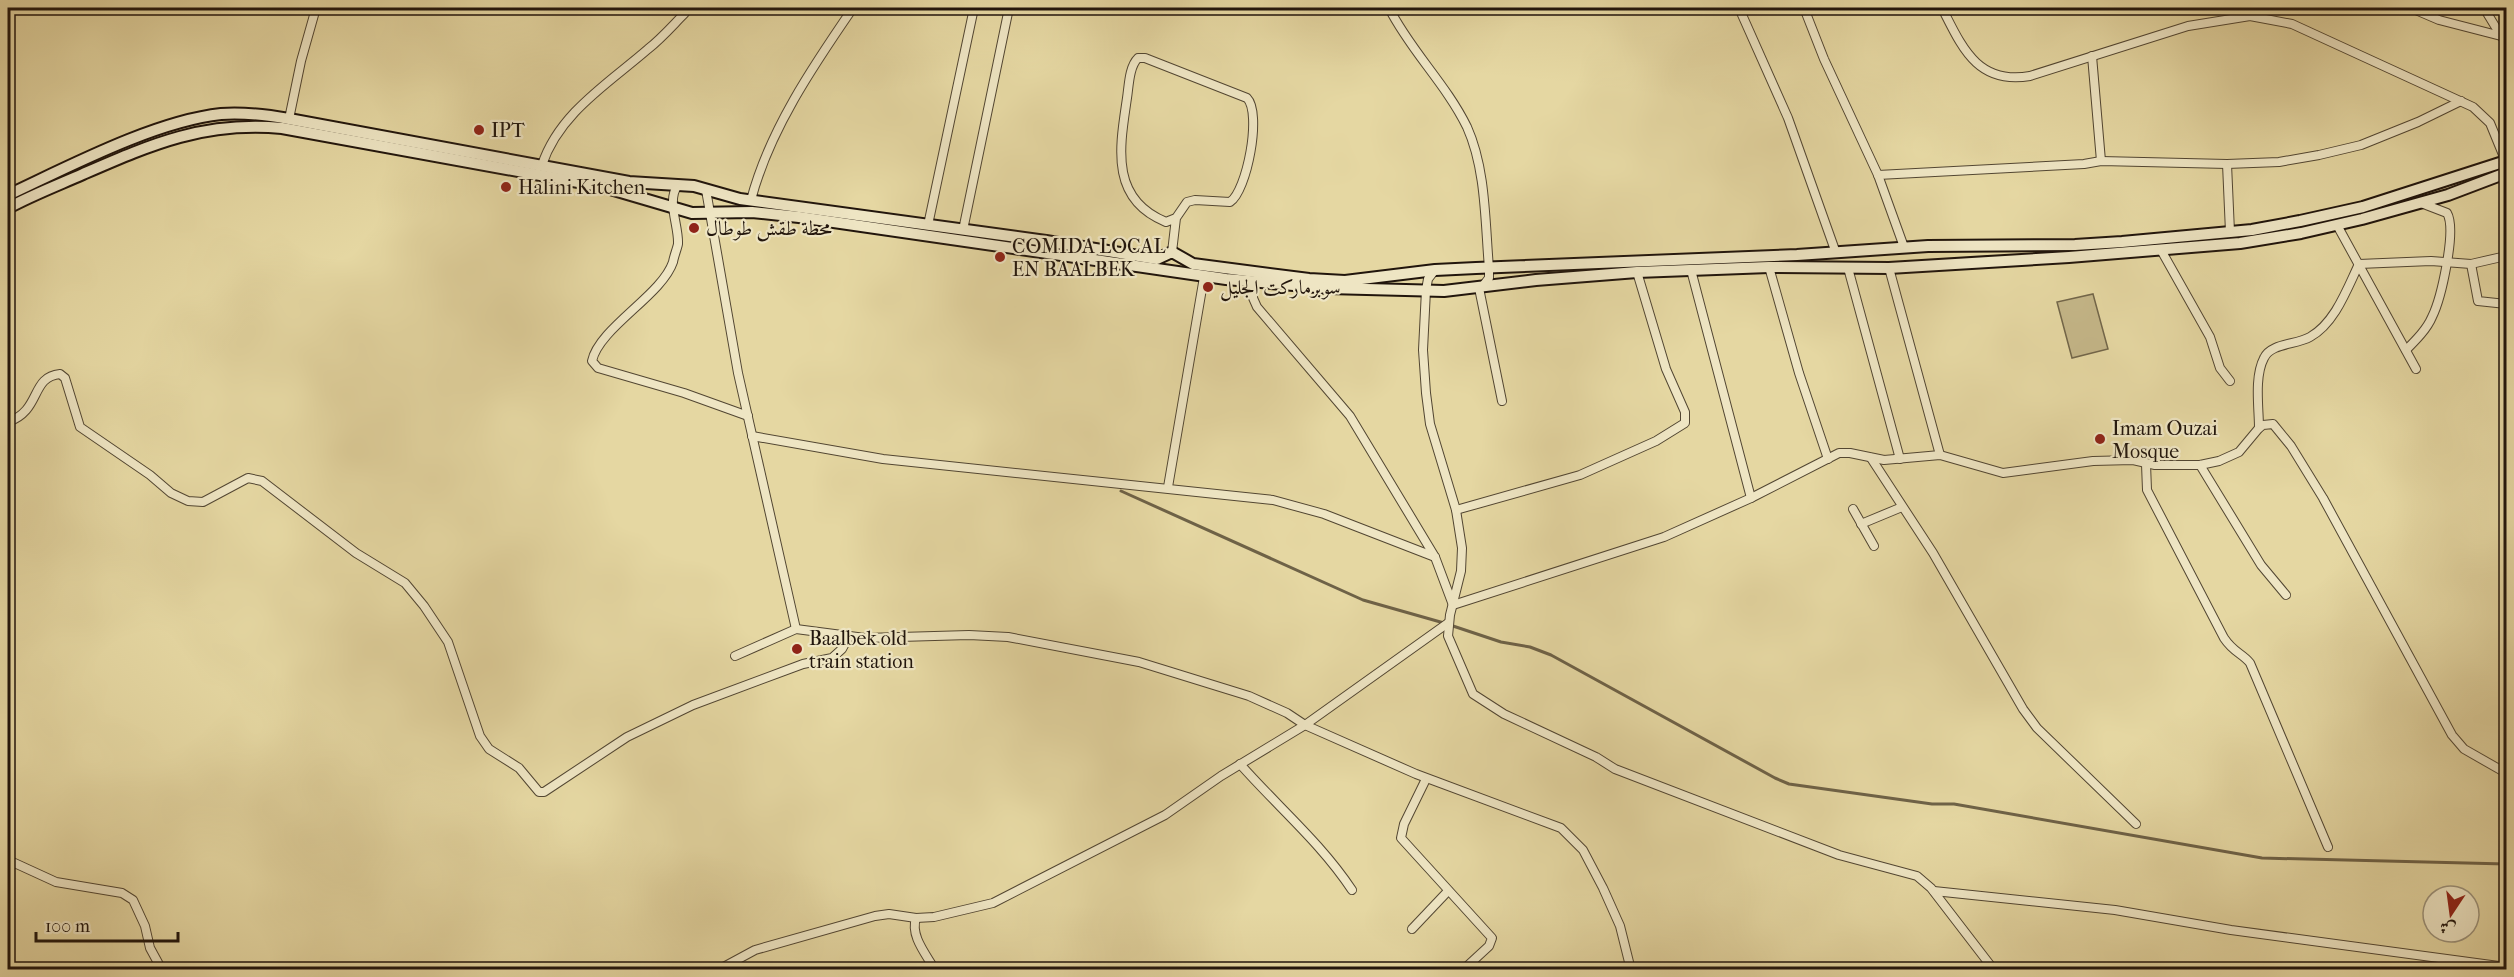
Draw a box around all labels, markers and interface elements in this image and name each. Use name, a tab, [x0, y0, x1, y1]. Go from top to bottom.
place label: IPT	[491, 119, 525, 142]
marker: IPT	[472, 123, 486, 137]
place label: Halini Kitchen	[518, 176, 646, 199]
marker: Halini Kitchen	[499, 180, 513, 194]
place label: محطة طقش طوطال	[706, 217, 832, 242]
marker: محطة طقش طوطال	[687, 221, 701, 235]
place label: COMIDA LOCAL EN BAALBEK	[1012, 235, 1166, 281]
marker: COMIDA LOCAL EN BAALBEK	[993, 250, 1007, 264]
place label: سوبرماركت الجليل	[1220, 276, 1341, 302]
marker: سوبرماركت الجليل	[1201, 280, 1215, 294]
place label: Imam Ouzai Mosque	[2112, 417, 2218, 463]
marker: Imam Ouzai Mosque	[2093, 432, 2107, 446]
place label: Baalbek old train station	[809, 627, 914, 673]
marker: Baalbek old train station	[790, 642, 804, 656]
north arrow	[2421, 884, 2481, 944]
scale bar	[36, 905, 178, 943]
text: 100 m	[45, 916, 90, 937]
text: ش	[2438, 917, 2458, 939]

